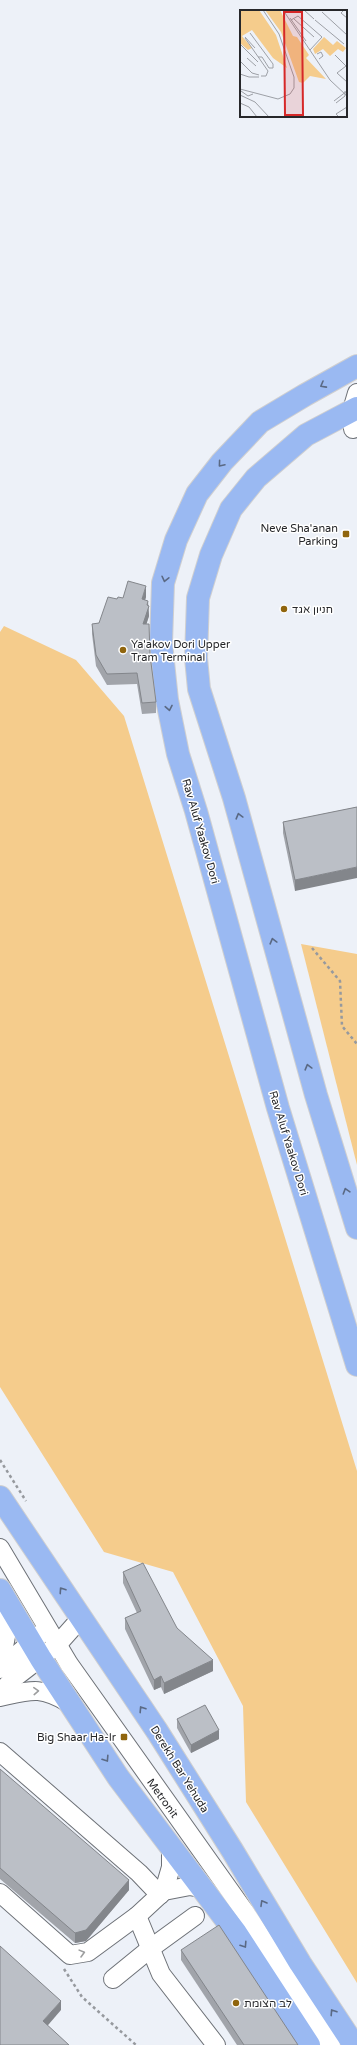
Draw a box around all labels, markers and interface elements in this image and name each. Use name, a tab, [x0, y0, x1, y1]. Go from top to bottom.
inset map	[240, 10, 347, 117]
one-way arrow	[320, 380, 327, 387]
one-way arrow	[219, 459, 226, 466]
place label: Neve Sha'anan Parking	[261, 522, 338, 548]
marker: Neve Sha'anan Parking	[341, 529, 351, 539]
one-way arrow	[161, 576, 169, 582]
place label: חניון אגד	[292, 603, 333, 616]
marker: חניון אגד	[279, 604, 289, 614]
place label: Ya'akov Dori Upper Tram Terminal	[131, 638, 231, 664]
marker: Ya'akov Dori Upper Tram Terminal	[118, 645, 128, 655]
one-way arrow	[164, 705, 172, 711]
street label: Rav Aluf Yaakov Dori	[179, 777, 222, 885]
one-way arrow	[235, 813, 244, 820]
one-way arrow	[270, 938, 278, 945]
one-way arrow	[304, 1063, 313, 1070]
street label: Rav Aluf Yaakov Dori	[266, 1089, 311, 1197]
one-way arrow	[342, 1188, 350, 1195]
one-way arrow	[60, 1587, 67, 1594]
one-way arrow	[33, 1686, 39, 1695]
one-way arrow	[139, 1706, 147, 1713]
street label: Derekh Bar Yehuda	[148, 1723, 212, 1815]
place label: Big Shaar Ha-Ir	[37, 1731, 117, 1744]
marker: Big Shaar Ha-Ir	[119, 1732, 129, 1742]
one-way arrow	[101, 1755, 108, 1762]
street label: Metronit	[144, 1776, 181, 1820]
one-way arrow	[260, 1900, 267, 1907]
one-way arrow	[239, 1941, 247, 1948]
one-way arrow	[78, 1949, 85, 1958]
place label: לב הצומת	[244, 1997, 292, 2010]
marker: לב הצומת	[231, 1998, 241, 2008]
one-way arrow	[330, 2010, 337, 2017]

